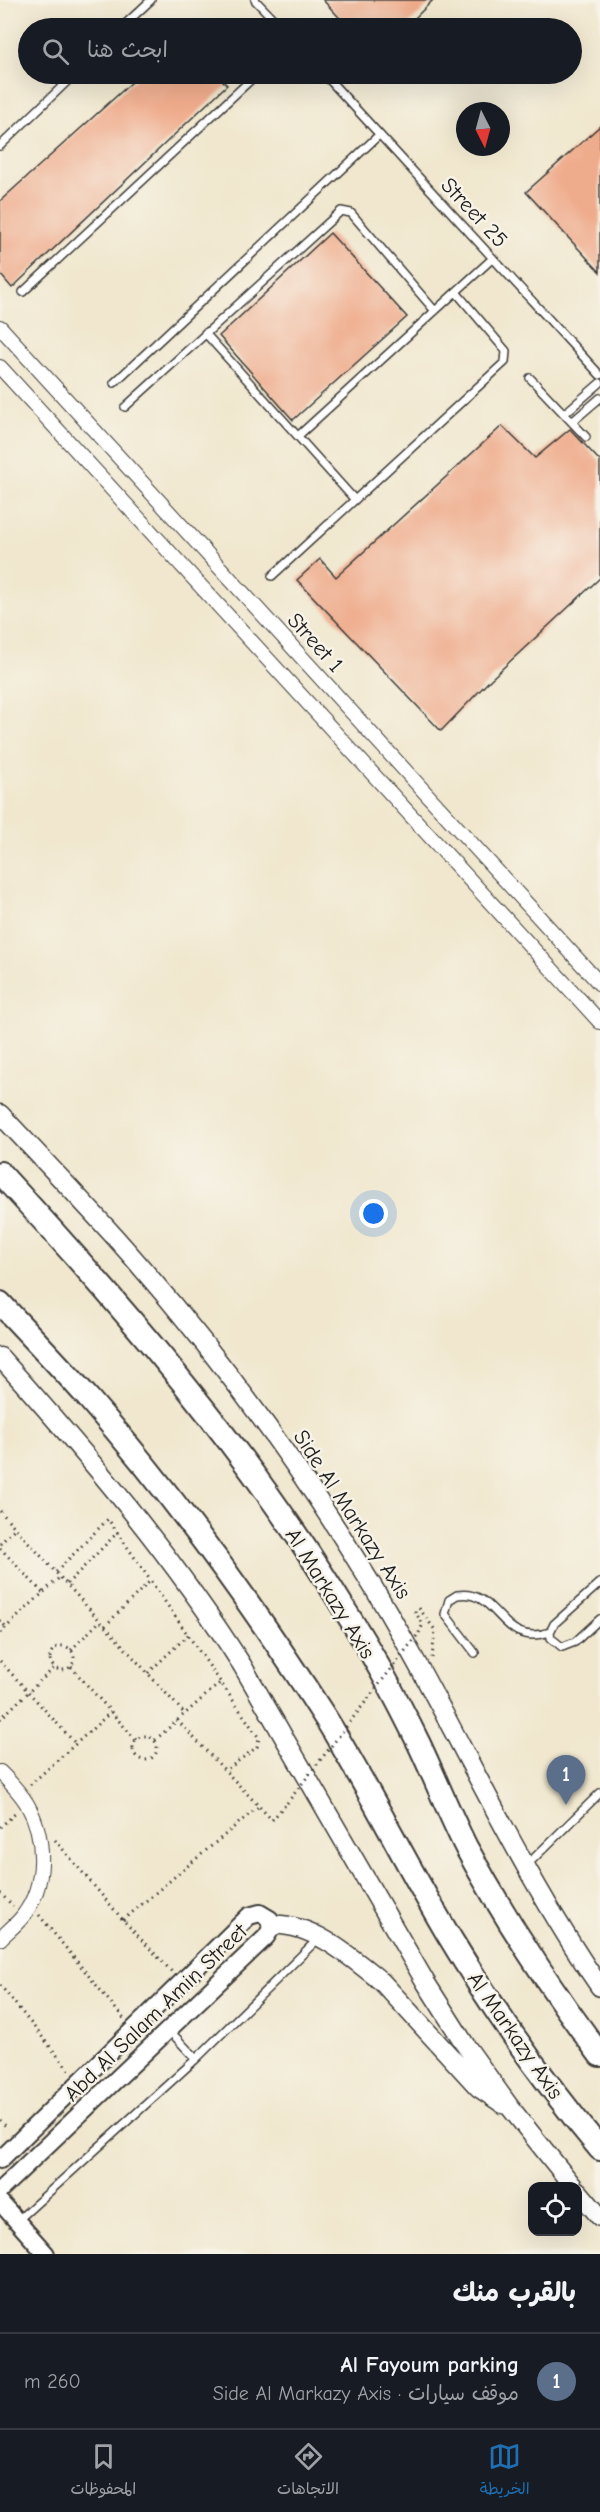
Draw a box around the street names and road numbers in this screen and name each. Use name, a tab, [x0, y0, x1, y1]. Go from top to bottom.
street label: Street 25	[435, 172, 513, 253]
street label: Street 1	[282, 608, 349, 678]
street label: Side Al Markazy Axis	[288, 1425, 418, 1603]
street label: Al Markazy Axis	[280, 1523, 382, 1663]
street label: Abd Al Salam Amin Street	[59, 1918, 253, 2107]
street label: Al Markazy Axis	[462, 1967, 569, 2104]

